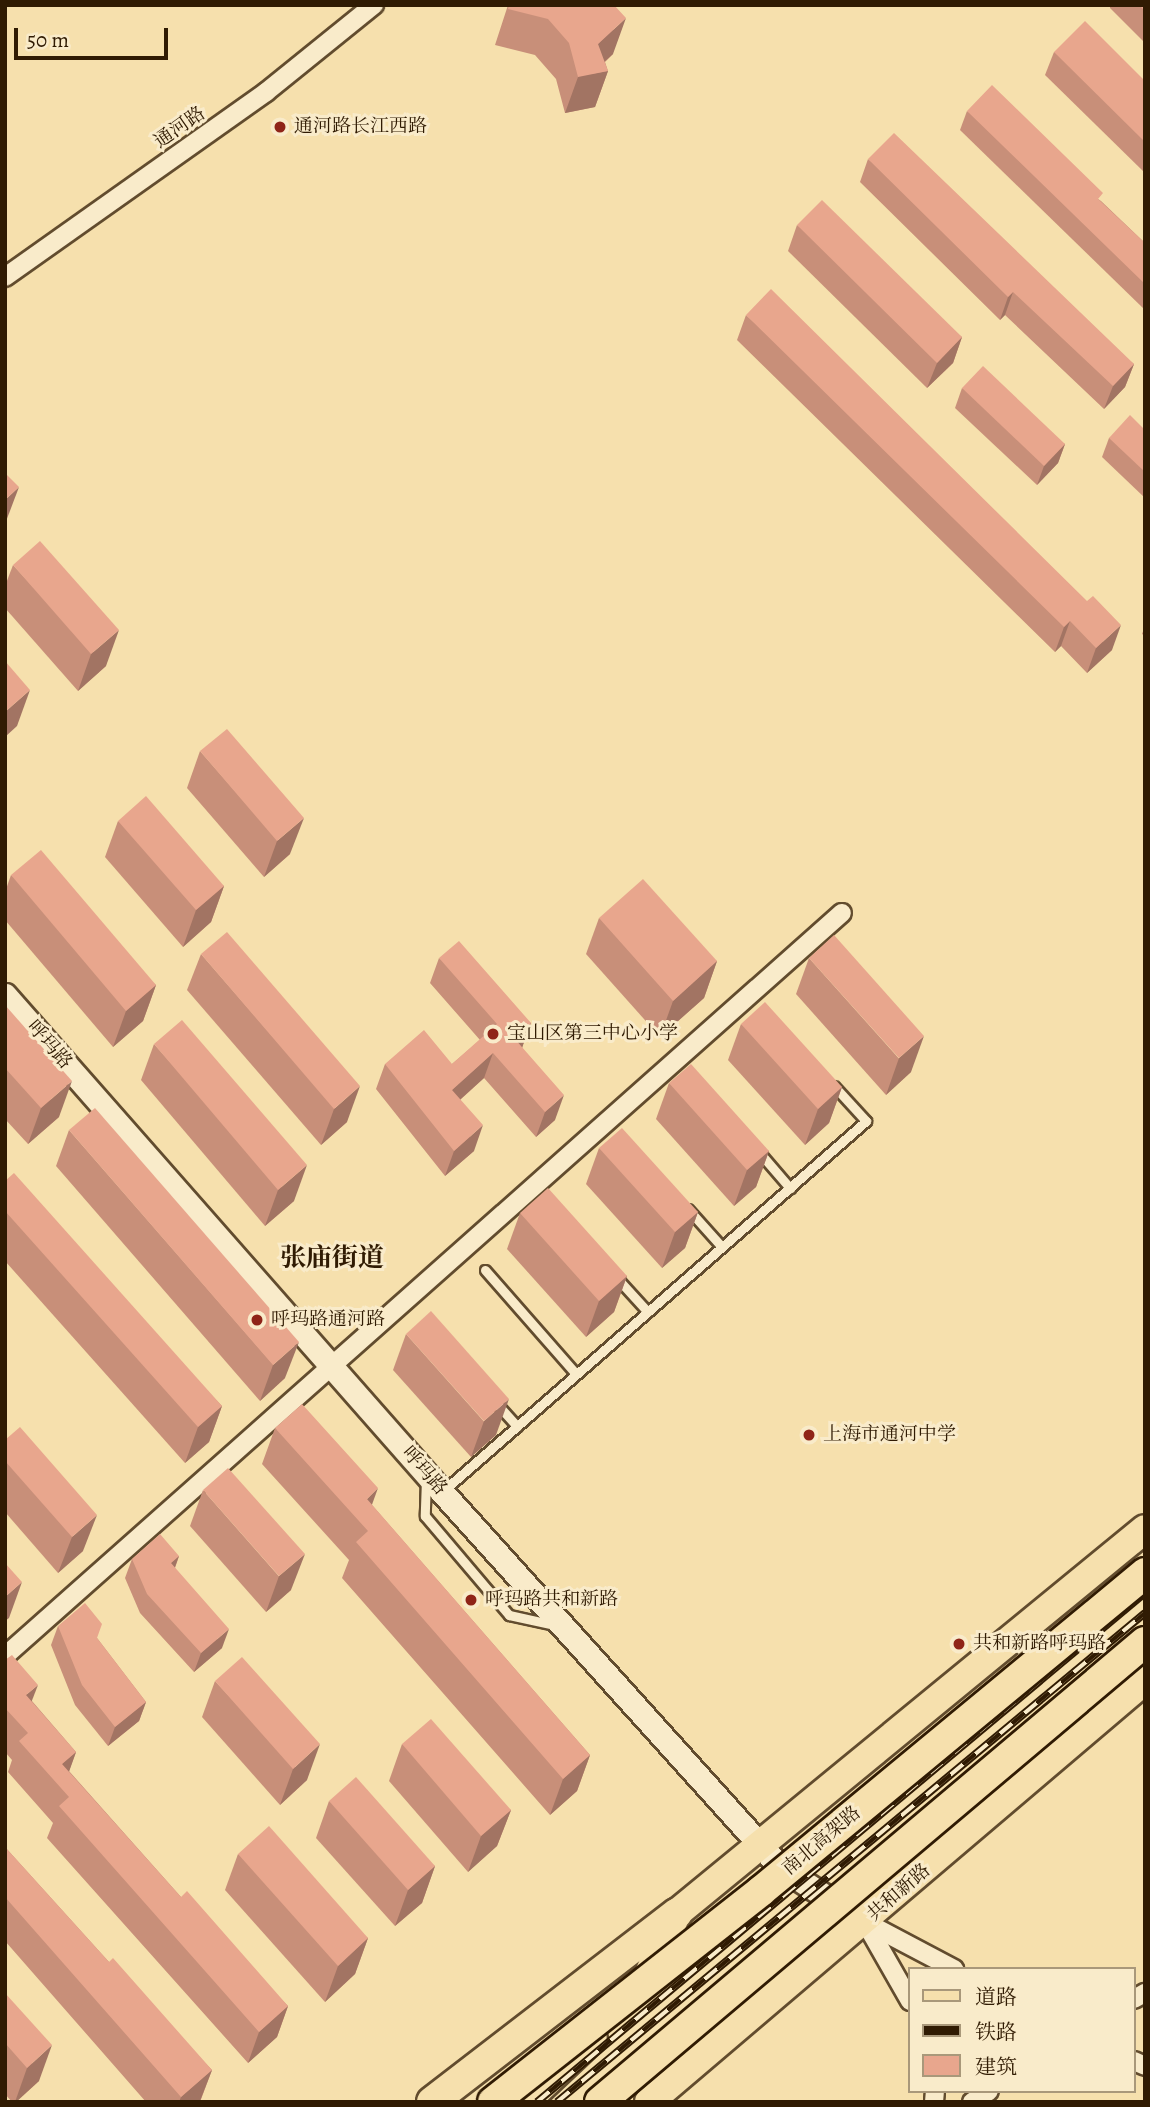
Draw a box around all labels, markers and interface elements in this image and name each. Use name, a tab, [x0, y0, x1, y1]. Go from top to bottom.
scale bar	[18, 14, 172, 58]
text: 50 m	[27, 26, 69, 54]
street label: 通河路	[150, 102, 210, 154]
place label: 通河路长江西路	[294, 116, 427, 138]
marker: 通河路长江西路	[272, 119, 288, 135]
street label: 呼玛路	[22, 1016, 76, 1074]
place label: 宝山区第三中心小学	[507, 1023, 678, 1045]
marker: 宝山区第三中心小学	[485, 1026, 501, 1042]
district label: 张庙街道	[280, 1242, 384, 1274]
place label: 呼玛路通河路	[271, 1309, 385, 1331]
marker: 呼玛路通河路	[249, 1312, 265, 1328]
place label: 上海市通河中学	[823, 1424, 956, 1446]
marker: 上海市通河中学	[801, 1427, 817, 1443]
street label: 呼玛路	[397, 1442, 451, 1500]
place label: 呼玛路共和新路	[485, 1589, 618, 1611]
marker: 呼玛路共和新路	[463, 1592, 479, 1608]
place label: 共和新路呼玛路	[973, 1633, 1106, 1655]
marker: 共和新路呼玛路	[951, 1636, 967, 1652]
street label: 南北高架路	[778, 1802, 866, 1880]
street label: 共和新路	[863, 1859, 935, 1927]
legend	[908, 1967, 1136, 2093]
text: 道路	[975, 1983, 1017, 2011]
text: 铁路	[975, 2018, 1017, 2046]
text: 建筑	[975, 2053, 1017, 2081]

